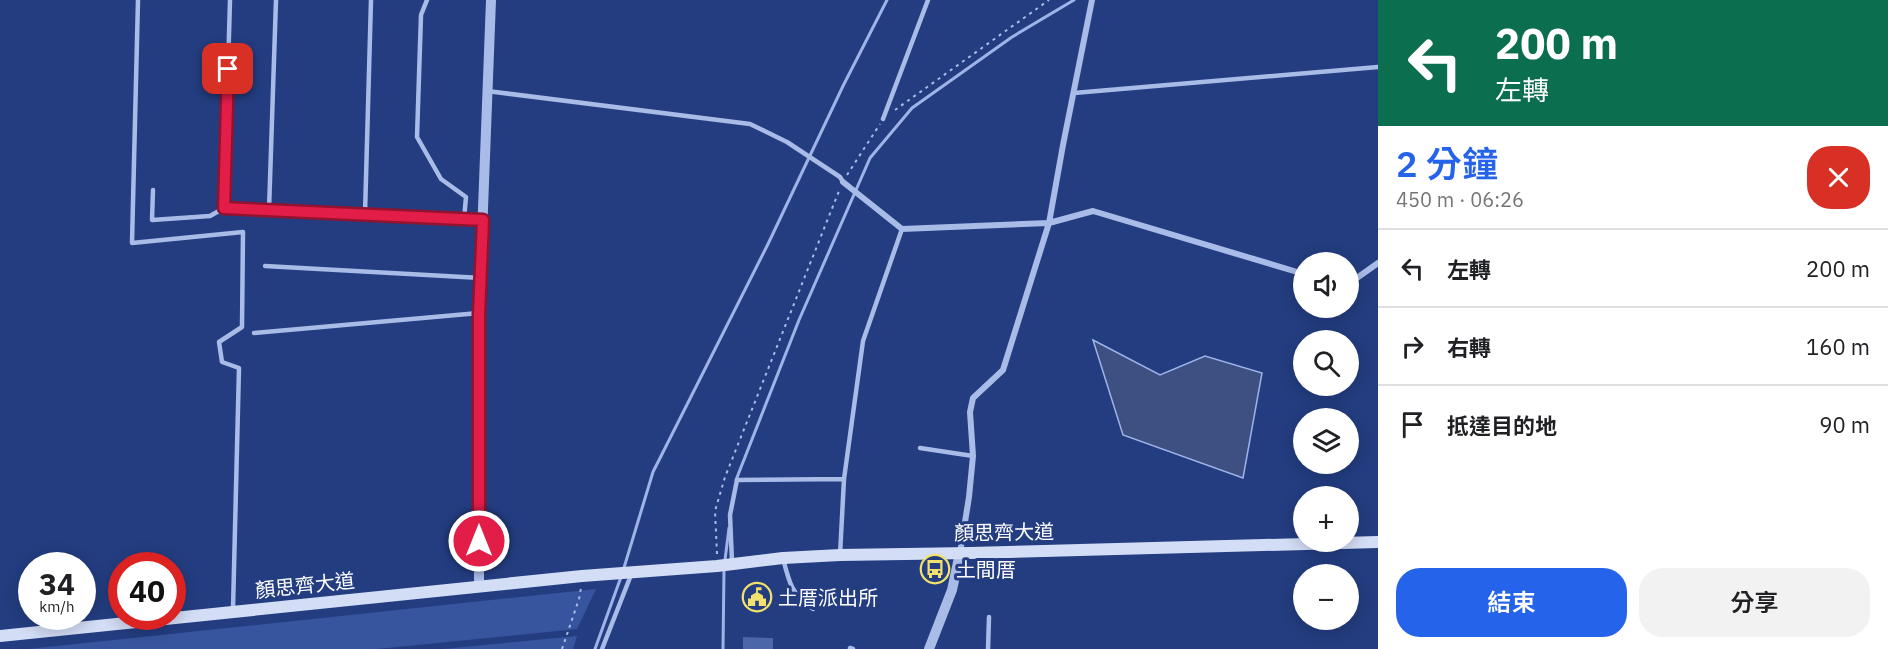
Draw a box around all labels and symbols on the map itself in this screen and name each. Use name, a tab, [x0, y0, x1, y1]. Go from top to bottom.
pin	[202, 43, 253, 94]
position arrow	[447, 509, 511, 573]
street label: 顏思齊大道	[954, 518, 1054, 546]
speed limit sign: 40	[108, 552, 186, 630]
bus stop icon: 土間厝	[919, 553, 951, 585]
place label: 土間厝	[956, 556, 1016, 583]
street label: 顏思齊大道	[254, 566, 356, 604]
public building icon: 土厝派出所	[741, 581, 773, 613]
place label: 土厝派出所	[778, 584, 878, 611]

